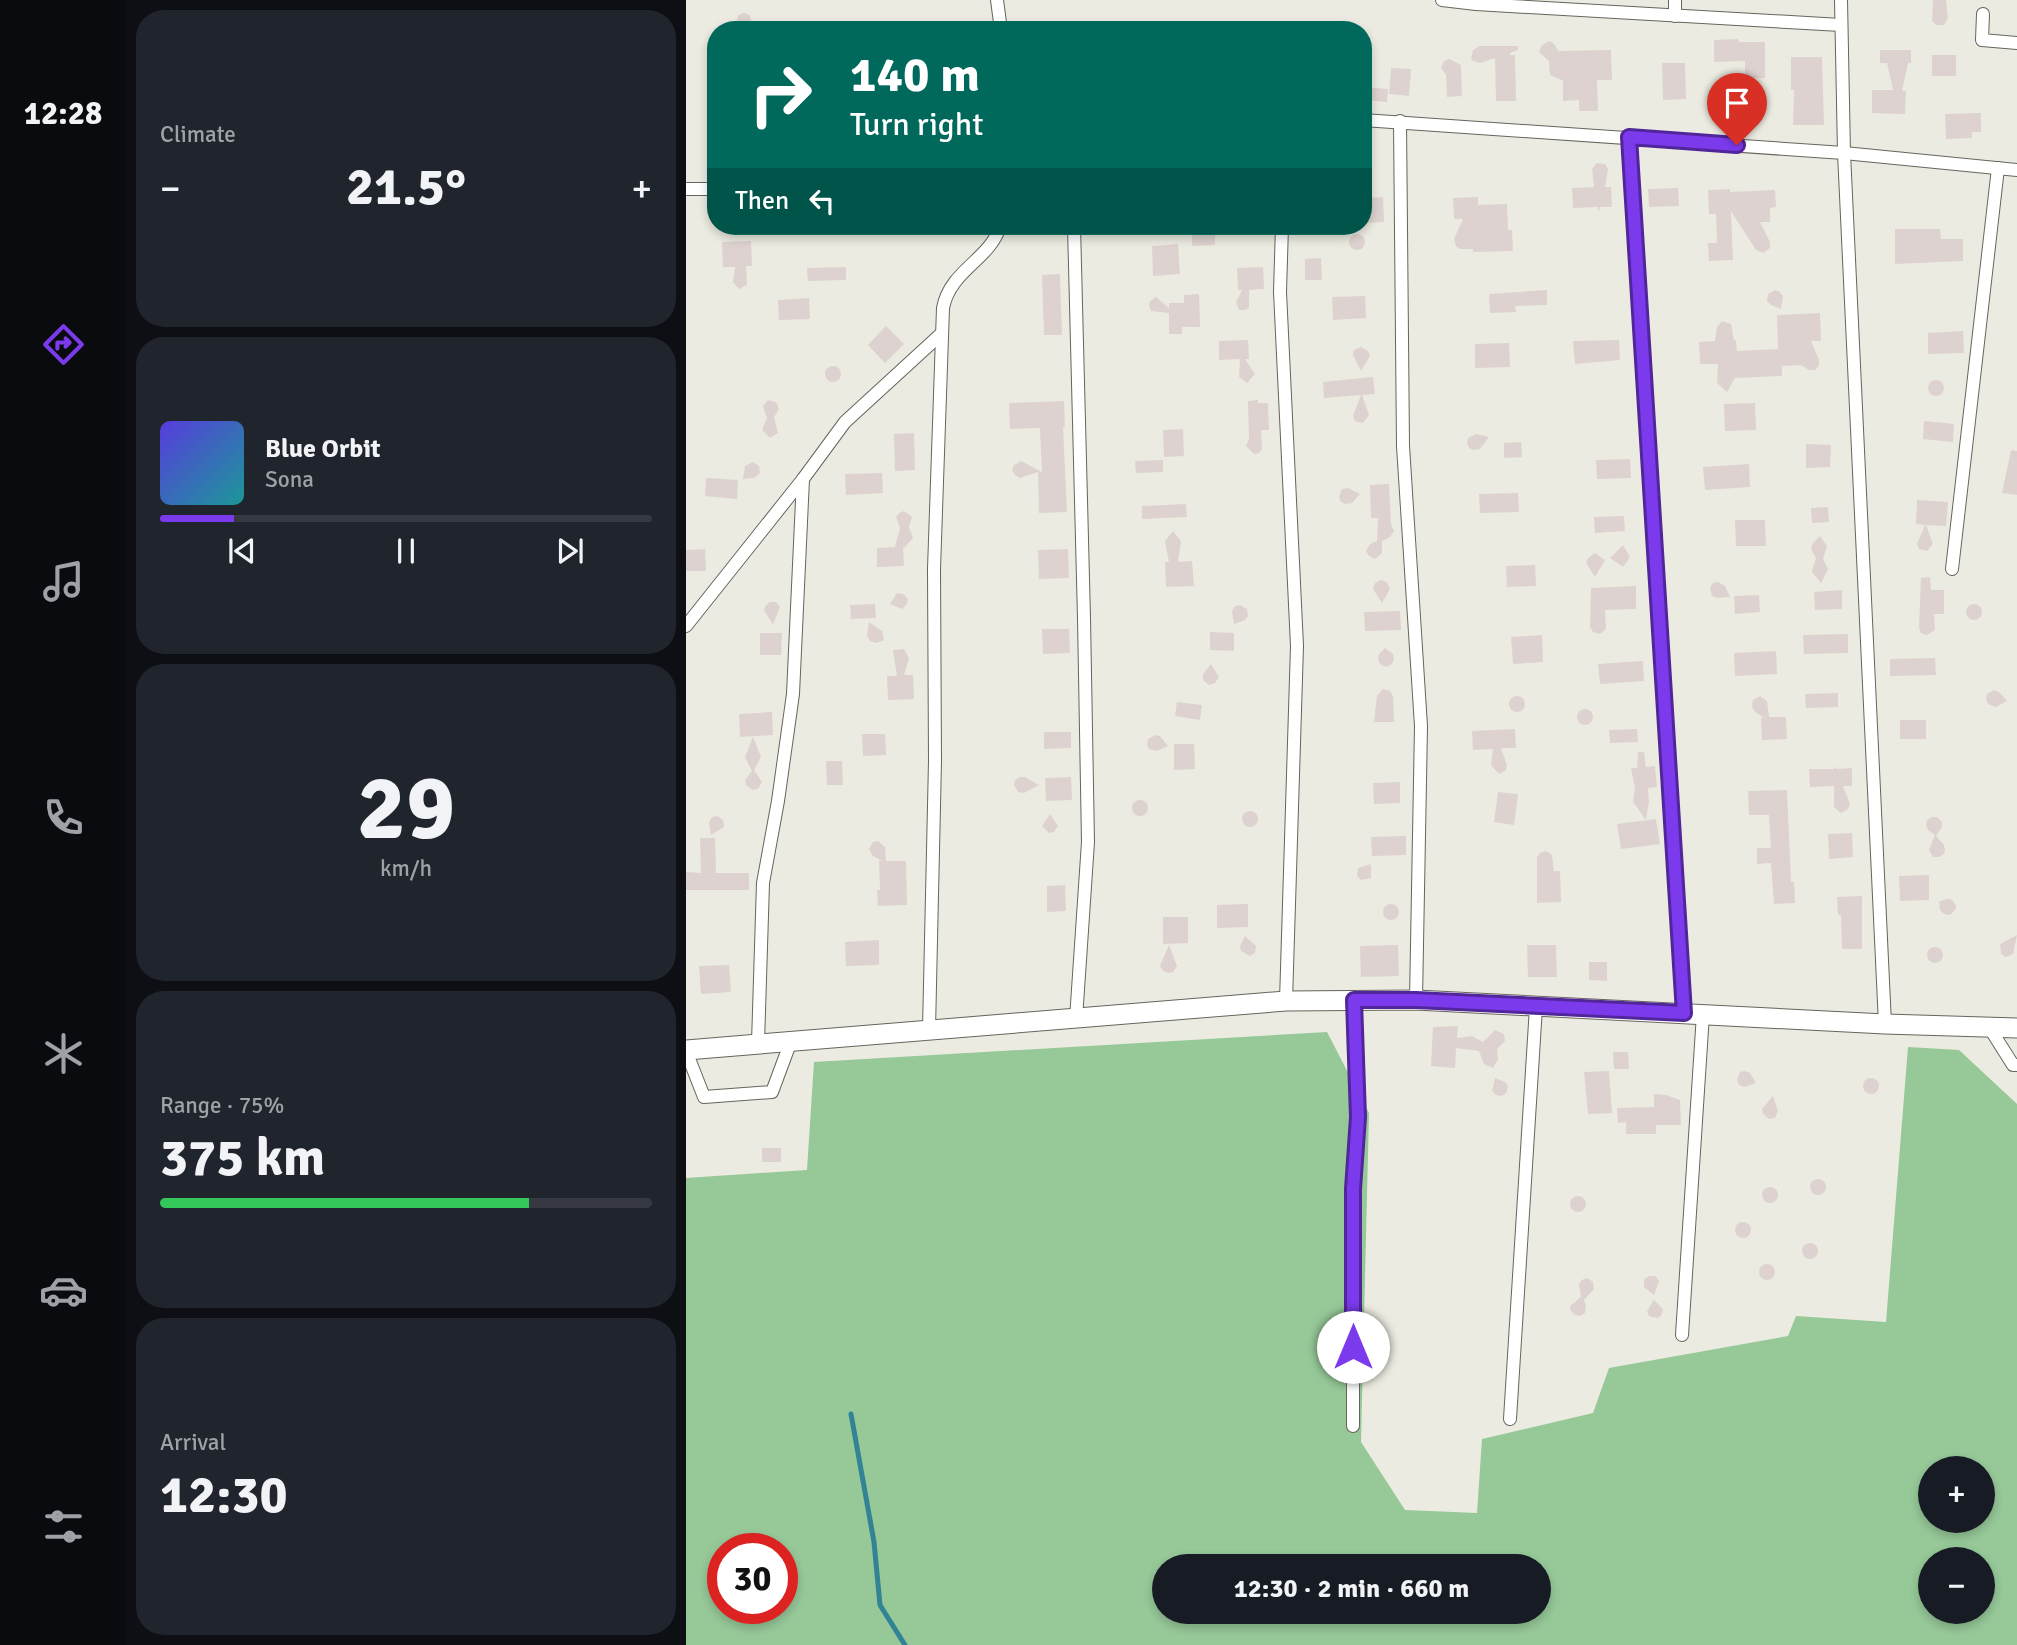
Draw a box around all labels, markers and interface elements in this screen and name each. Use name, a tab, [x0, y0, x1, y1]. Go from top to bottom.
text: 140 m	[850, 45, 980, 105]
icon: right	[735, 49, 826, 140]
pin	[1707, 73, 1767, 145]
icon: arrive	[1718, 84, 1756, 122]
text: 12:28	[24, 94, 102, 133]
text: Turn right	[850, 105, 983, 144]
text: Climate	[160, 120, 236, 149]
text: 21.5°	[346, 155, 466, 219]
text: −	[160, 165, 181, 212]
text: +	[631, 165, 652, 212]
icon: left	[803, 182, 841, 220]
text: Then	[735, 185, 789, 217]
icon: directions	[39, 320, 88, 369]
text: Blue Orbit	[265, 433, 381, 465]
text: Sona	[265, 465, 314, 494]
icon: previous	[223, 532, 261, 570]
icon: pause	[387, 532, 425, 570]
icon: next	[551, 532, 589, 570]
icon: music	[39, 557, 88, 606]
text: 29	[357, 752, 455, 865]
icon: phone	[39, 793, 88, 842]
text: km/h	[380, 854, 432, 883]
icon: climate	[39, 1029, 88, 1078]
text: Range · 75%	[160, 1091, 284, 1120]
text: 375 km	[160, 1126, 325, 1190]
icon: car	[39, 1266, 88, 1315]
position arrow	[1316, 1310, 1390, 1384]
text: Arrival	[160, 1428, 226, 1457]
map controls	[1918, 1456, 1995, 1624]
button: +	[1918, 1456, 1995, 1533]
text: 12:30	[160, 1463, 288, 1527]
icon: filters	[39, 1502, 88, 1551]
speed limit sign: 30	[707, 1533, 798, 1624]
button: −	[1918, 1547, 1995, 1624]
text: 12:30 · 2 min · 660 m	[1234, 1573, 1469, 1605]

